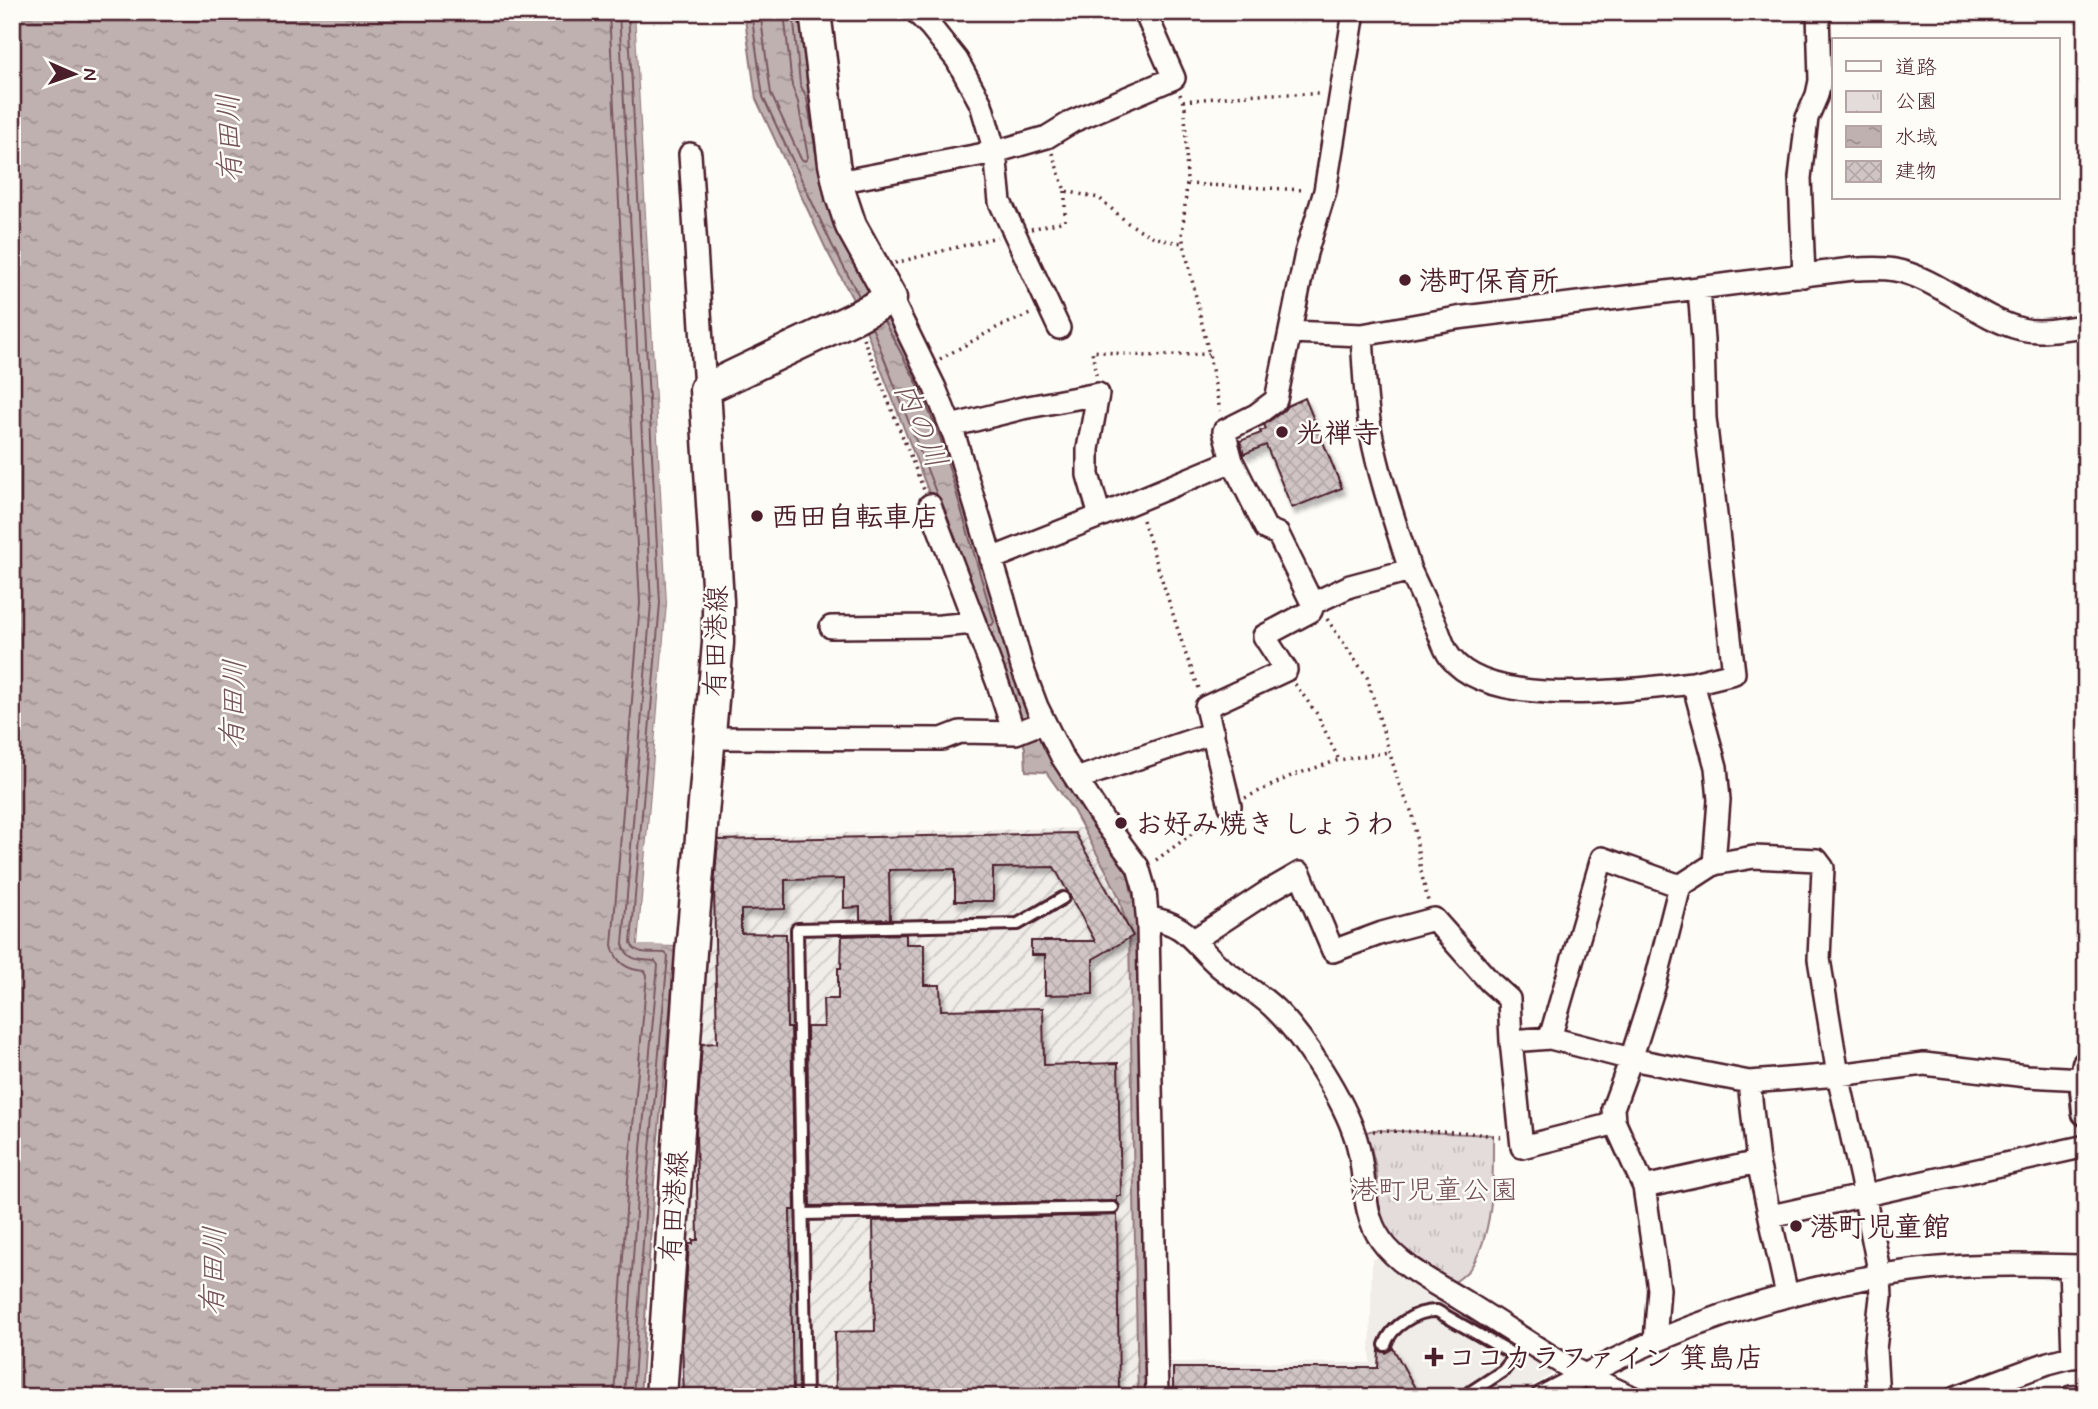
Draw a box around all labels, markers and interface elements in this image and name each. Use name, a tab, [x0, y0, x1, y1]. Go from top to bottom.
north arrow	[38, 38, 108, 108]
legend	[1832, 38, 2060, 200]
text: 道路	[1895, 54, 1937, 82]
text: N	[77, 68, 102, 81]
text: 公園	[1895, 88, 1937, 116]
water label: 有田川	[209, 92, 252, 184]
text: 水域	[1895, 124, 1937, 152]
text: 建物	[1895, 158, 1937, 186]
place label: 港町保育所	[1419, 264, 1559, 301]
marker: 港町保育所	[1397, 272, 1413, 288]
water label: 内の川	[884, 377, 955, 475]
place label: 光禅寺	[1296, 416, 1380, 453]
marker: 光禅寺	[1274, 424, 1290, 440]
place label: 西田自転車店	[771, 500, 939, 537]
marker: 西田自転車店	[749, 508, 765, 524]
street label: 有田港線	[698, 585, 737, 697]
water label: 有田川	[213, 658, 256, 750]
place label: お好み焼き しょうわ	[1135, 807, 1395, 844]
marker: お好み焼き しょうわ	[1113, 815, 1129, 831]
street label: 有田港線	[653, 1149, 698, 1263]
park label: 港町児童公園	[1350, 1173, 1518, 1210]
place label: 港町児童館	[1810, 1210, 1950, 1247]
marker: 港町児童館	[1788, 1218, 1804, 1234]
water label: 有田川	[193, 1225, 236, 1317]
place label: ココカラファイン 箕島店	[1448, 1341, 1764, 1378]
marker: ココカラファイン 箕島店	[1426, 1349, 1442, 1365]

